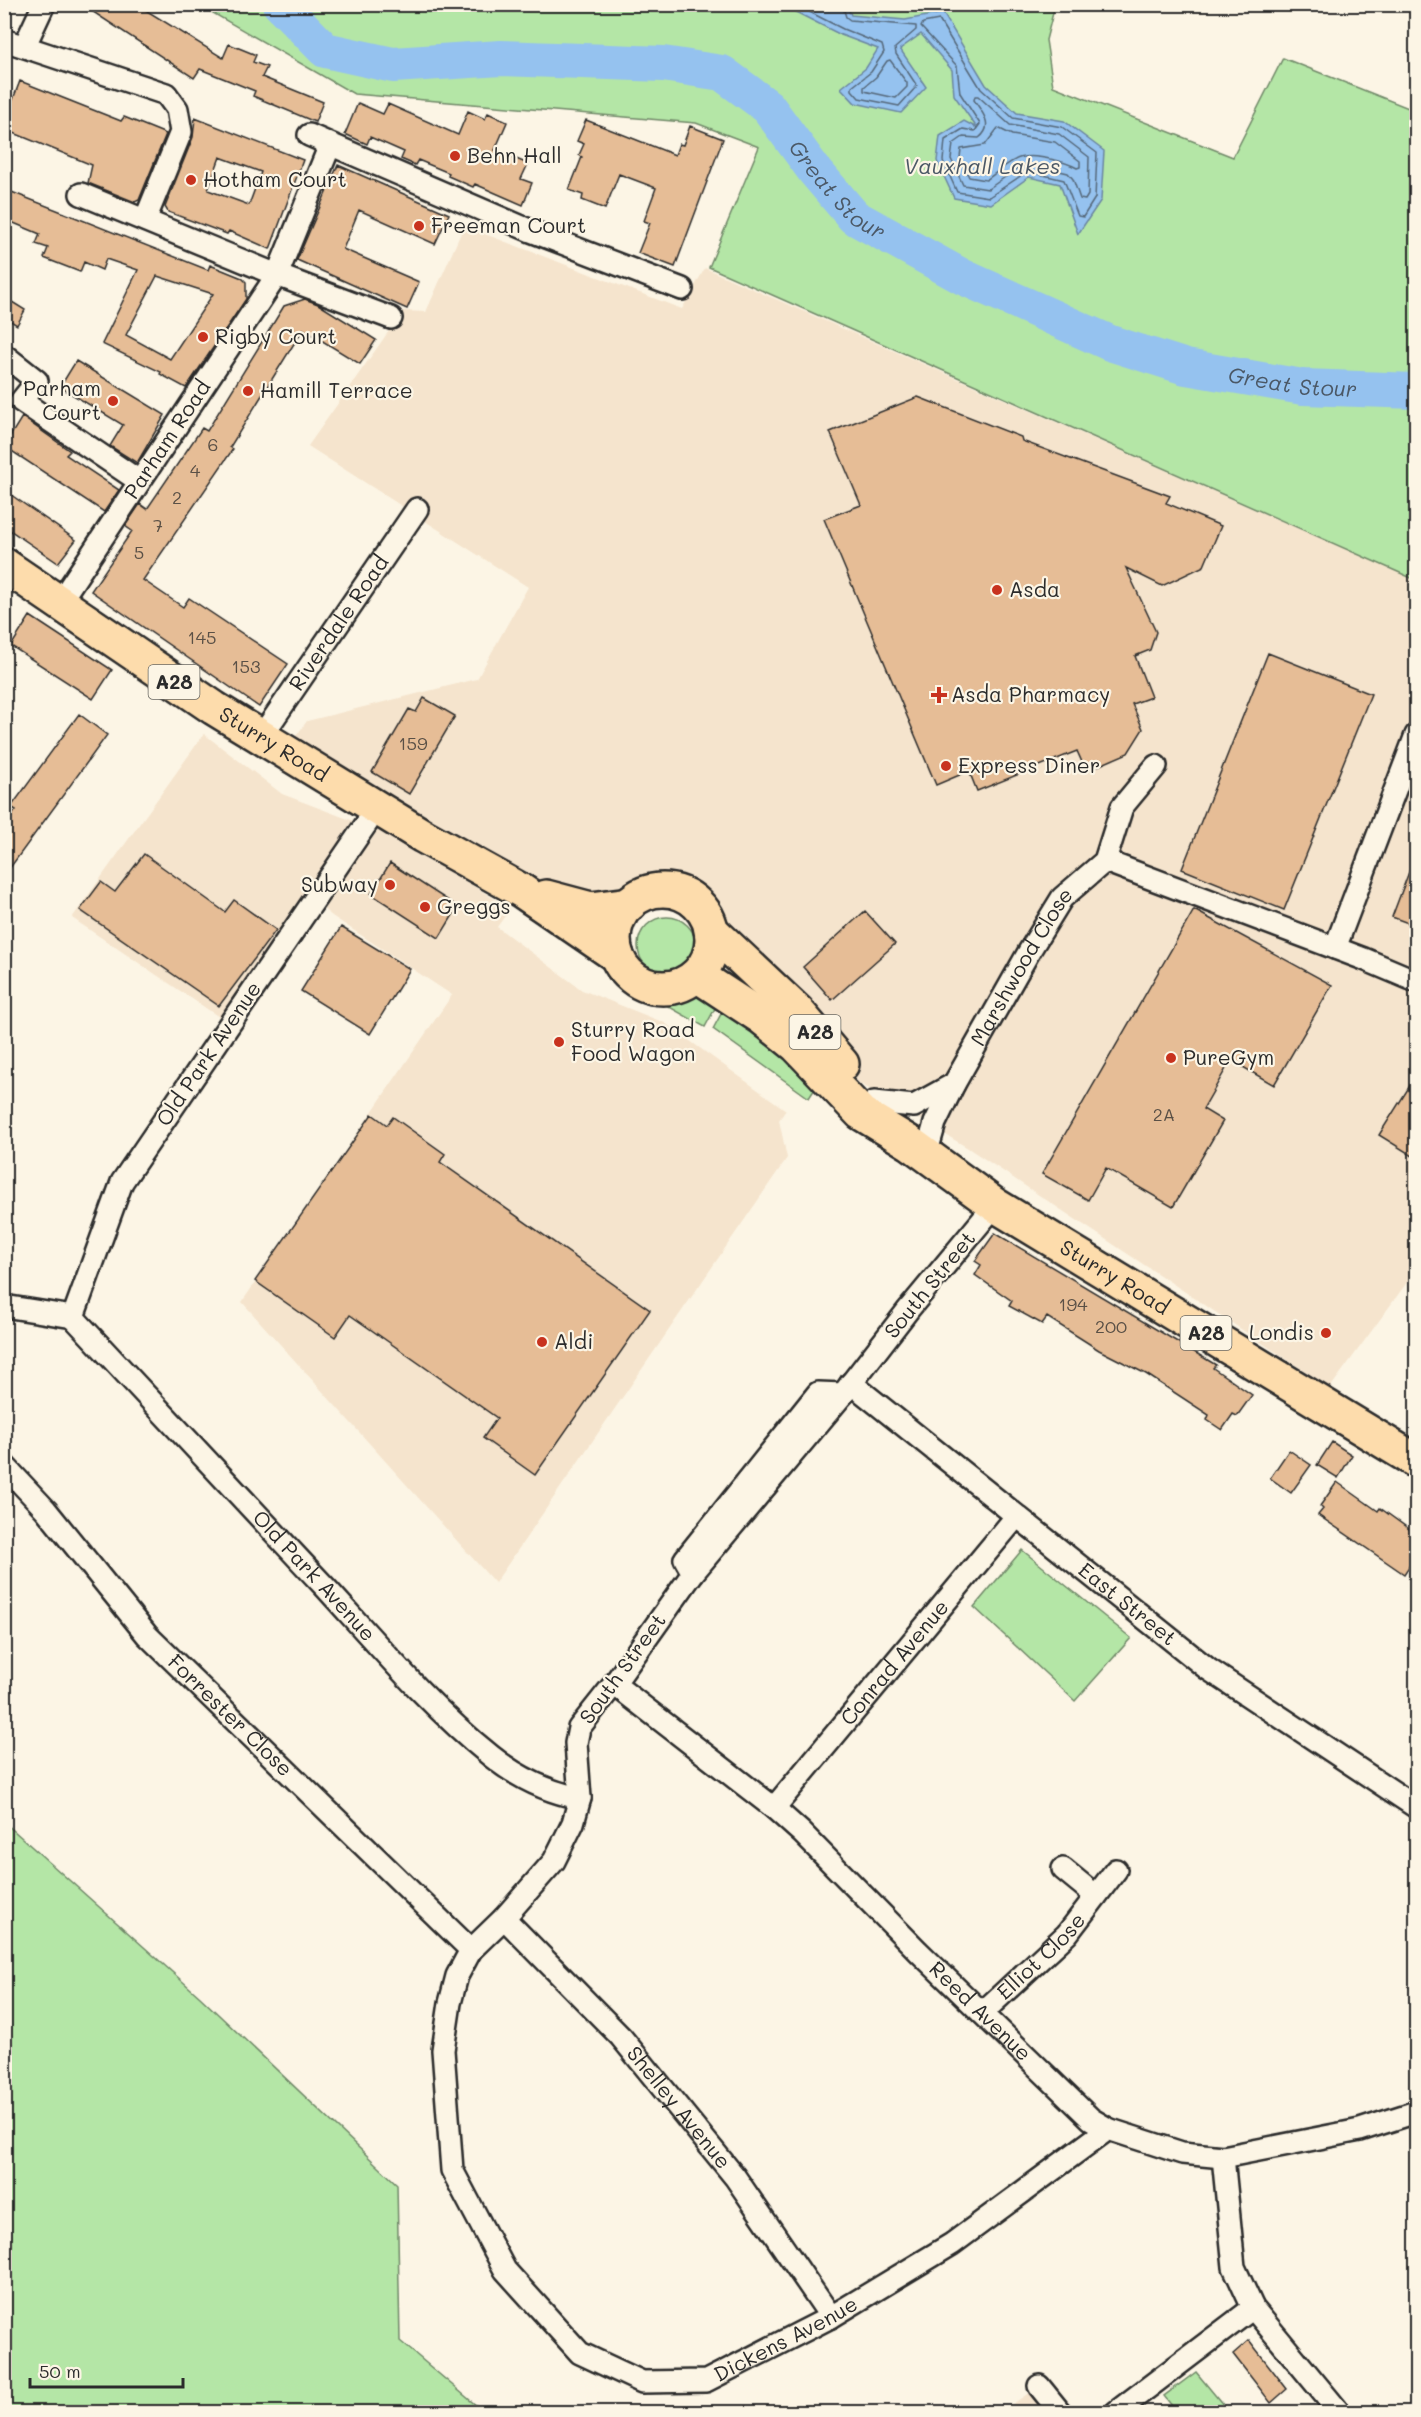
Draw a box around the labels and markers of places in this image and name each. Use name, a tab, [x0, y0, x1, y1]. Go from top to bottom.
place label: Behn Hall	[467, 141, 562, 168]
marker: Behn Hall	[448, 149, 462, 163]
place label: Hotham Court	[203, 165, 347, 192]
marker: Hotham Court	[184, 173, 198, 187]
place label: Freeman Court	[431, 211, 586, 238]
marker: Freeman Court	[412, 219, 426, 233]
place label: Rigby Court	[215, 322, 337, 349]
marker: Rigby Court	[196, 330, 210, 344]
place label: Parham Court	[23, 374, 101, 425]
place label: Hamill Terrace	[260, 376, 413, 403]
marker: Hamill Terrace	[241, 384, 255, 398]
marker: Parham Court	[106, 394, 120, 408]
place label: Asda	[1009, 575, 1060, 602]
marker: Asda	[990, 583, 1004, 597]
place label: Asda Pharmacy	[951, 680, 1110, 707]
marker: Asda Pharmacy	[932, 688, 946, 702]
place label: Express Diner	[958, 751, 1100, 778]
marker: Express Diner	[939, 759, 953, 773]
place label: Subway	[301, 870, 378, 897]
marker: Subway	[383, 878, 397, 892]
place label: Greggs	[437, 892, 511, 919]
marker: Greggs	[418, 900, 432, 914]
place label: Sturry Road Food Wagon	[571, 1015, 695, 1066]
marker: Sturry Road Food Wagon	[552, 1035, 566, 1049]
place label: PureGym	[1183, 1043, 1274, 1070]
marker: PureGym	[1164, 1051, 1178, 1065]
place label: Londis	[1249, 1318, 1314, 1345]
marker: Londis	[1319, 1326, 1333, 1340]
place label: Aldi	[554, 1327, 594, 1354]
marker: Aldi	[535, 1335, 549, 1349]

